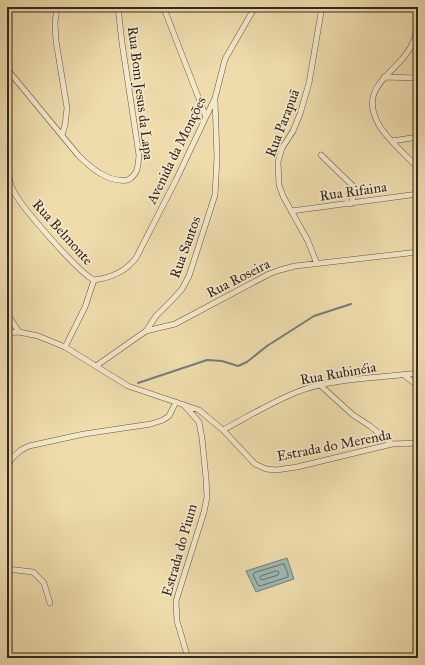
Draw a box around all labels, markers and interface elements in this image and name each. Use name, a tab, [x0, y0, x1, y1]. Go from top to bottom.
street label: Rua Bom Jesus da Lapa	[123, 25, 157, 161]
street label: Rua Parapuã	[262, 87, 303, 160]
street label: Avenida da Monções	[143, 94, 210, 208]
street label: Rua Rifaina	[318, 178, 388, 205]
street label: Rua Belmonte	[29, 196, 97, 269]
street label: Rua Santos	[166, 214, 205, 281]
street label: Rua Roseira	[204, 255, 273, 302]
street label: Rua Rubinéia	[299, 358, 378, 389]
street label: Estrada do Merenda	[276, 426, 393, 465]
street label: Estrada do Pium	[158, 502, 201, 598]

